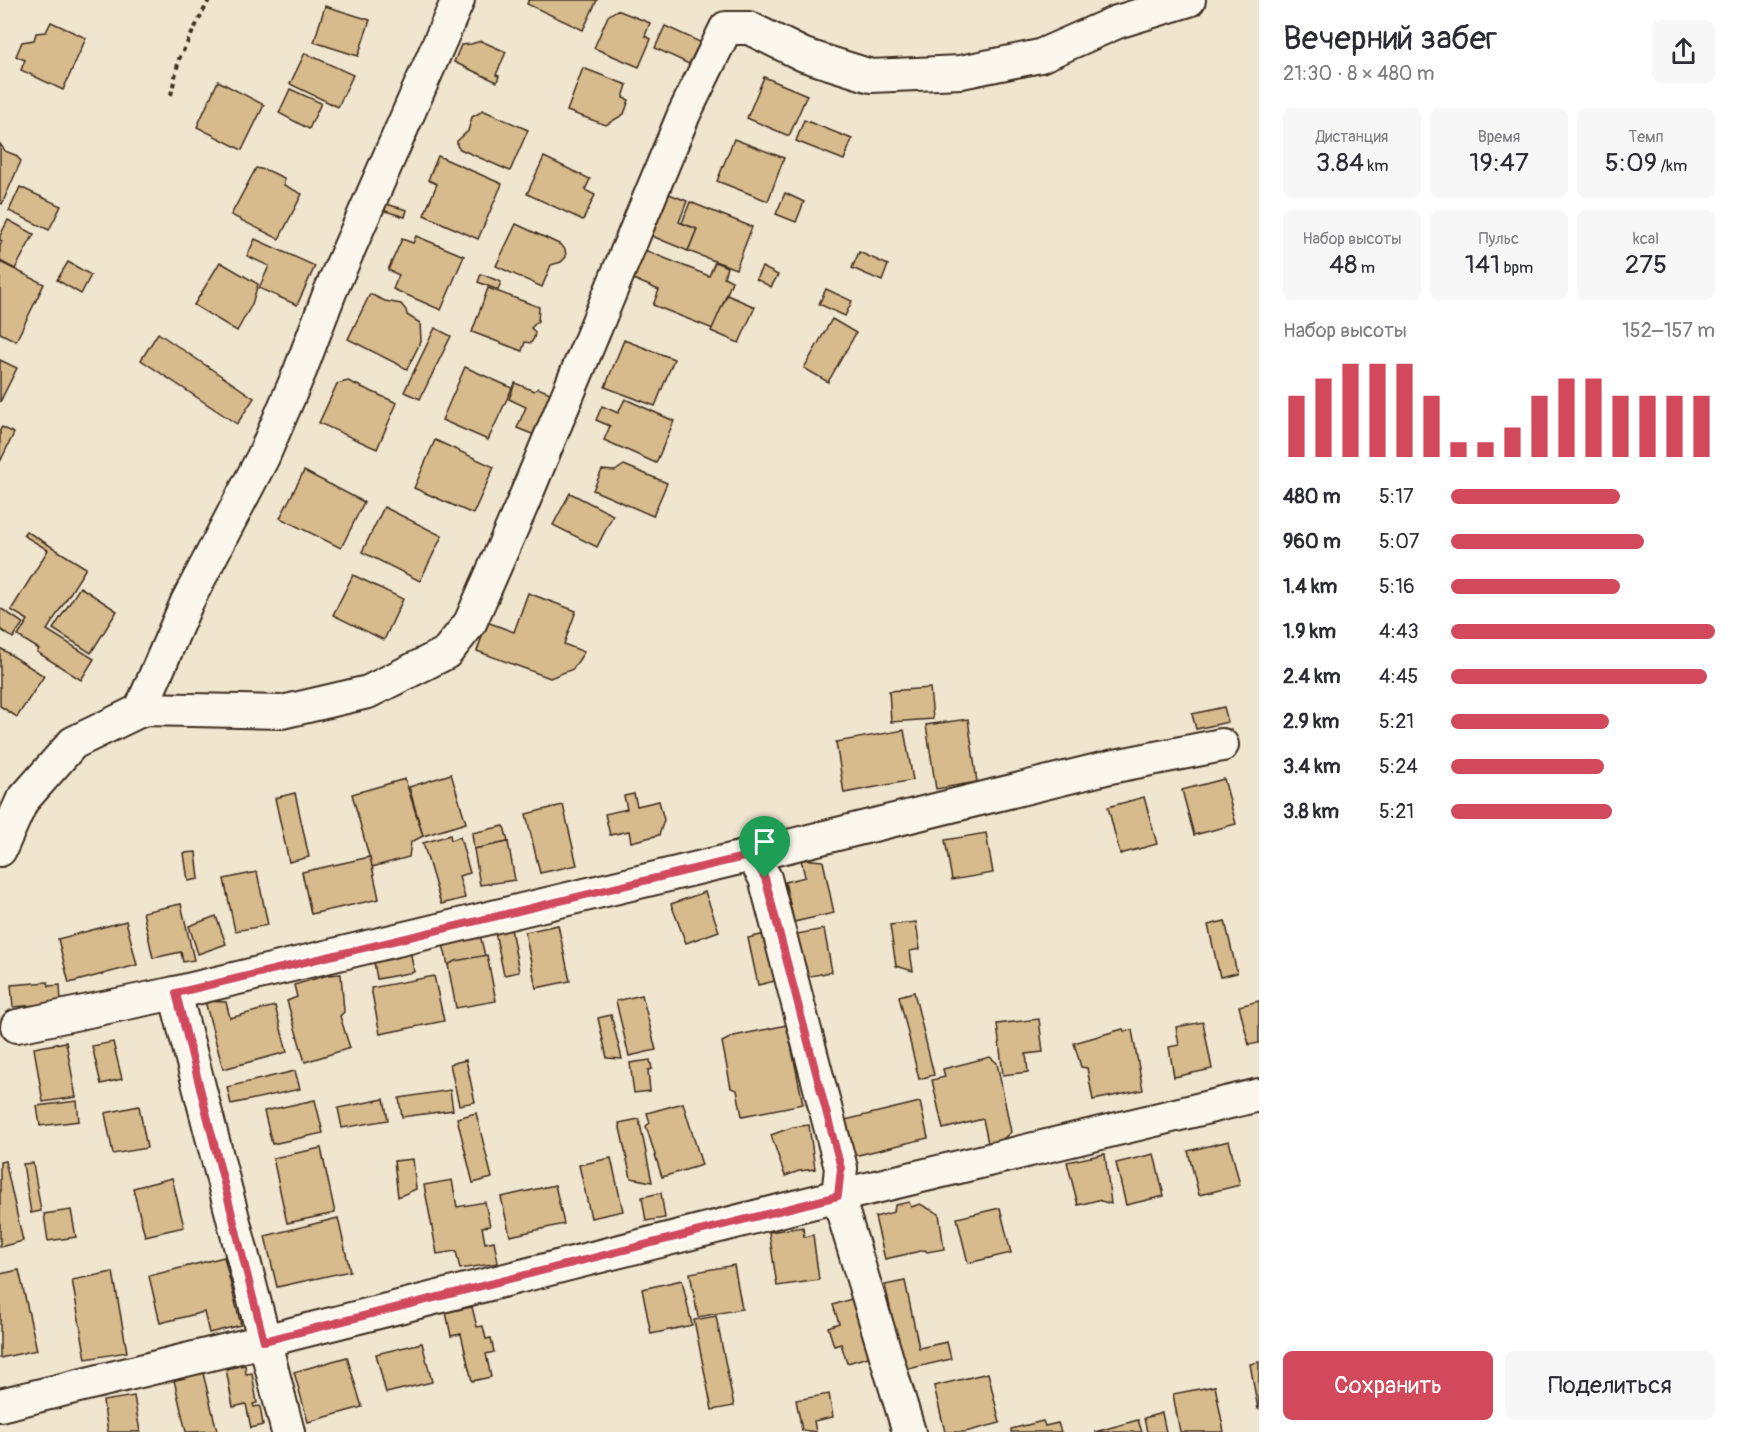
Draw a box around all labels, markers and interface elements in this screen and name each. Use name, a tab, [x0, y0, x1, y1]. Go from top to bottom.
text: Вечерний забег	[1283, 18, 1497, 59]
button: share	[1652, 20, 1715, 83]
text: 21:30 · 8 × 480 m	[1283, 61, 1435, 86]
text: Дистанция	[1316, 127, 1388, 147]
text: Время	[1478, 127, 1520, 147]
text: Темп	[1628, 127, 1664, 147]
text: 3.84	[1316, 147, 1364, 179]
text: 19:47	[1469, 147, 1529, 179]
text: 5:09	[1605, 147, 1657, 179]
text: km	[1364, 156, 1388, 176]
text: /km	[1657, 156, 1687, 176]
text: Набор высоты	[1302, 229, 1402, 249]
text: Пульс	[1479, 229, 1519, 249]
text: kcal	[1633, 229, 1659, 249]
text: 48	[1329, 249, 1357, 281]
text: 141	[1465, 249, 1500, 281]
text: 275	[1625, 249, 1667, 281]
text: m	[1357, 258, 1375, 278]
text: bpm	[1500, 258, 1533, 278]
text: Набор высоты	[1283, 318, 1407, 343]
text: 152–157 m	[1622, 318, 1715, 343]
text: 480 m	[1283, 484, 1340, 509]
text: 5:17	[1379, 484, 1414, 509]
text: 960 m	[1283, 529, 1341, 554]
text: 5:07	[1379, 529, 1419, 554]
text: 1.4 km	[1283, 574, 1337, 599]
text: 5:16	[1379, 574, 1415, 599]
text: 1.9 km	[1283, 619, 1336, 644]
text: 4:43	[1379, 619, 1419, 644]
text: 2.4 km	[1283, 664, 1341, 689]
text: 4:45	[1379, 664, 1418, 689]
text: 2.9 km	[1283, 709, 1339, 734]
text: 5:21	[1379, 709, 1414, 734]
text: 3.4 km	[1283, 754, 1341, 779]
text: 5:24	[1379, 754, 1418, 779]
text: 3.8 km	[1283, 799, 1339, 824]
text: 5:21	[1379, 799, 1414, 824]
pin	[739, 816, 790, 878]
icon: arrive	[748, 825, 781, 858]
button: Сохранить	[1283, 1351, 1493, 1420]
button: Поделиться	[1505, 1351, 1715, 1420]

